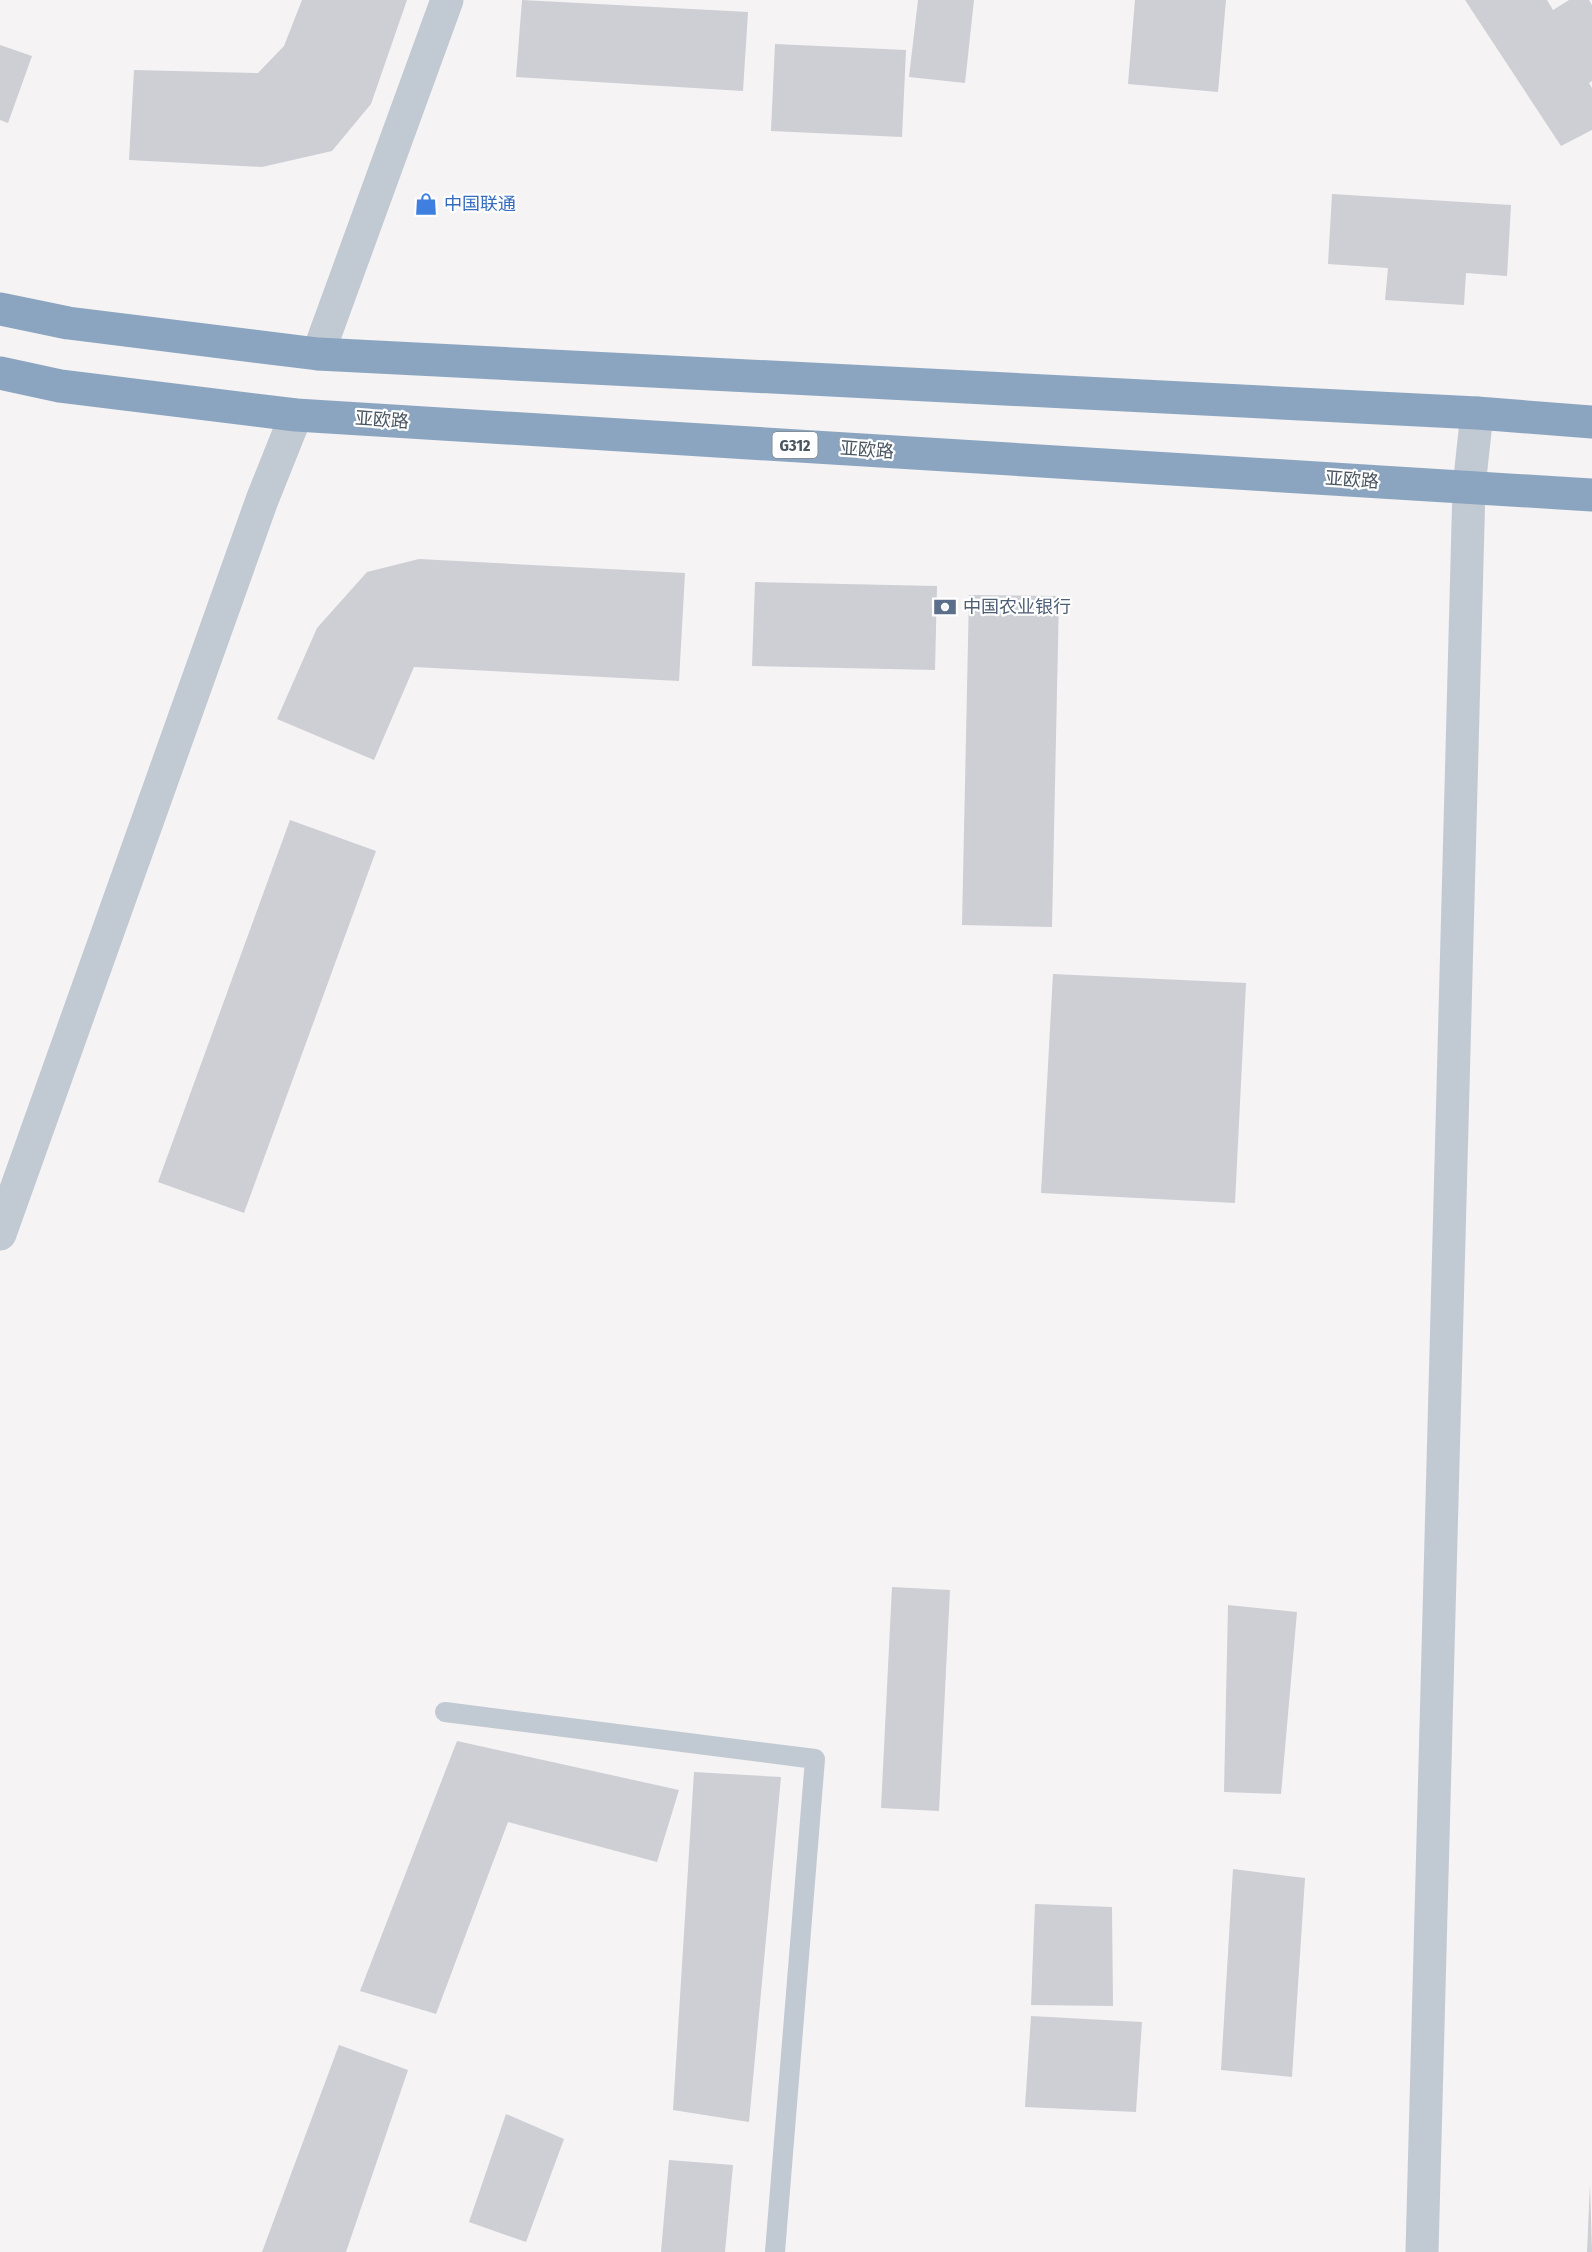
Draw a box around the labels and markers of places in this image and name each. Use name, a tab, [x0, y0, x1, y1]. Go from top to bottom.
shop icon: 中国联通	[413, 191, 439, 217]
place label: 中国联通	[444, 193, 516, 215]
bank icon: 中国农业银行	[932, 594, 958, 620]
place label: 中国农业银行	[963, 596, 1071, 618]

